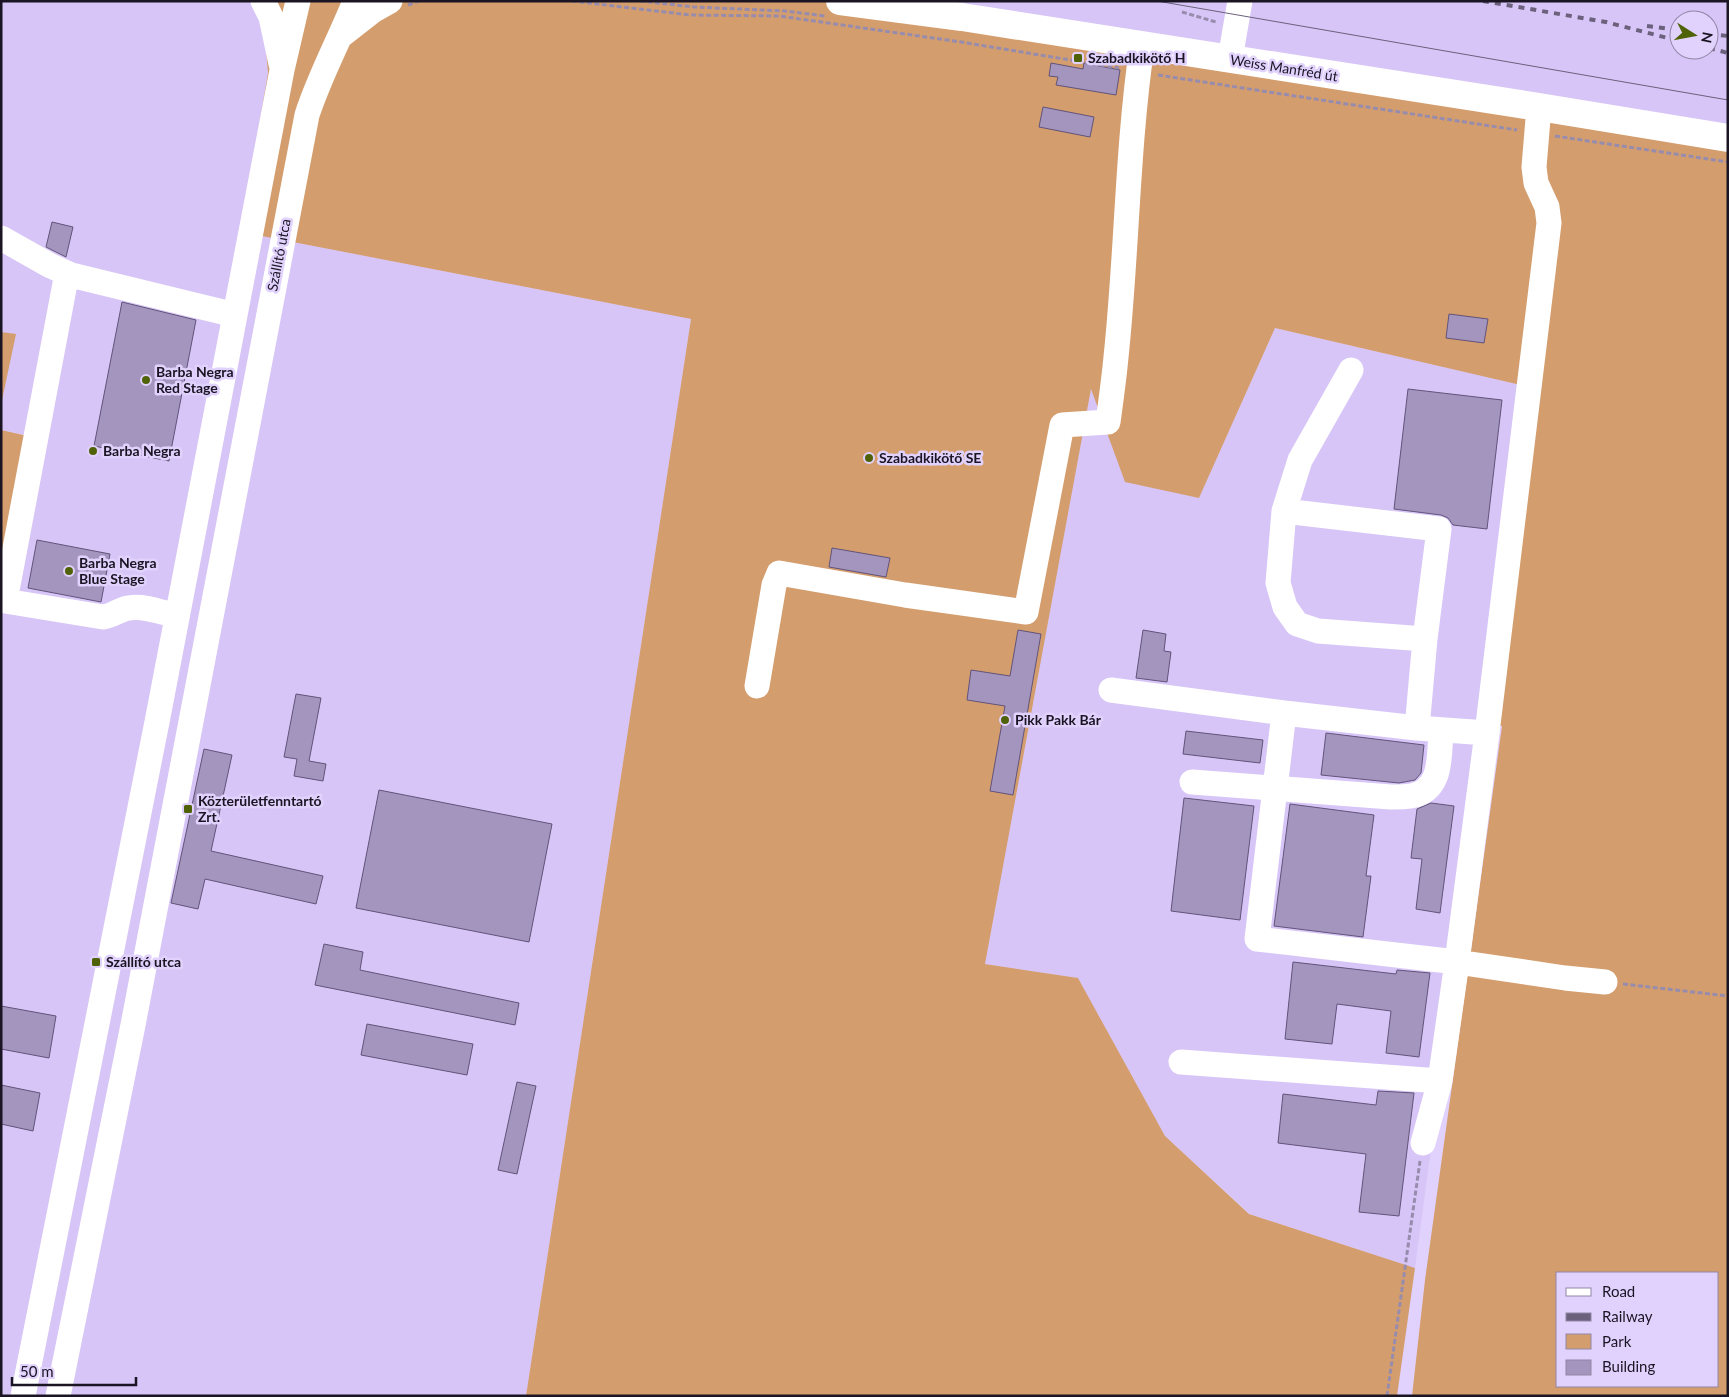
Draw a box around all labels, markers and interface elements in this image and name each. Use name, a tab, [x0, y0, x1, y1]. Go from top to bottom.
north arrow	[1669, 10, 1719, 60]
text: N	[1698, 31, 1717, 44]
place label: Szabadkikötő H	[1088, 49, 1185, 66]
street label: Weiss Manfréd út	[1229, 51, 1339, 84]
marker: Szabadkikötő H	[1072, 52, 1084, 64]
street label: Szállító utca	[263, 217, 294, 293]
place label: Barba Negra Red Stage	[156, 363, 234, 396]
marker: Barba Negra Red Stage	[140, 374, 152, 386]
place label: Barba Negra	[103, 442, 181, 459]
marker: Barba Negra	[87, 445, 99, 457]
place label: Szabadkikötő SE	[879, 449, 981, 466]
marker: Szabadkikötő SE	[863, 452, 875, 464]
place label: Barba Negra Blue Stage	[79, 554, 157, 587]
marker: Barba Negra Blue Stage	[63, 565, 75, 577]
place label: Pikk Pakk Bár	[1015, 711, 1102, 728]
marker: Pikk Pakk Bár	[999, 714, 1011, 726]
place label: Közterületfenntartó Zrt.	[198, 792, 322, 825]
marker: Közterületfenntartó Zrt.	[182, 803, 194, 815]
place label: Szállító utca	[106, 953, 181, 970]
marker: Szállító utca	[90, 956, 102, 968]
legend	[1556, 1272, 1719, 1387]
text: Road	[1602, 1282, 1635, 1300]
text: Railway	[1602, 1307, 1653, 1325]
text: Park	[1602, 1332, 1632, 1350]
scale bar	[12, 1354, 136, 1386]
text: Building	[1602, 1357, 1655, 1375]
text: 50 m	[20, 1362, 54, 1380]

